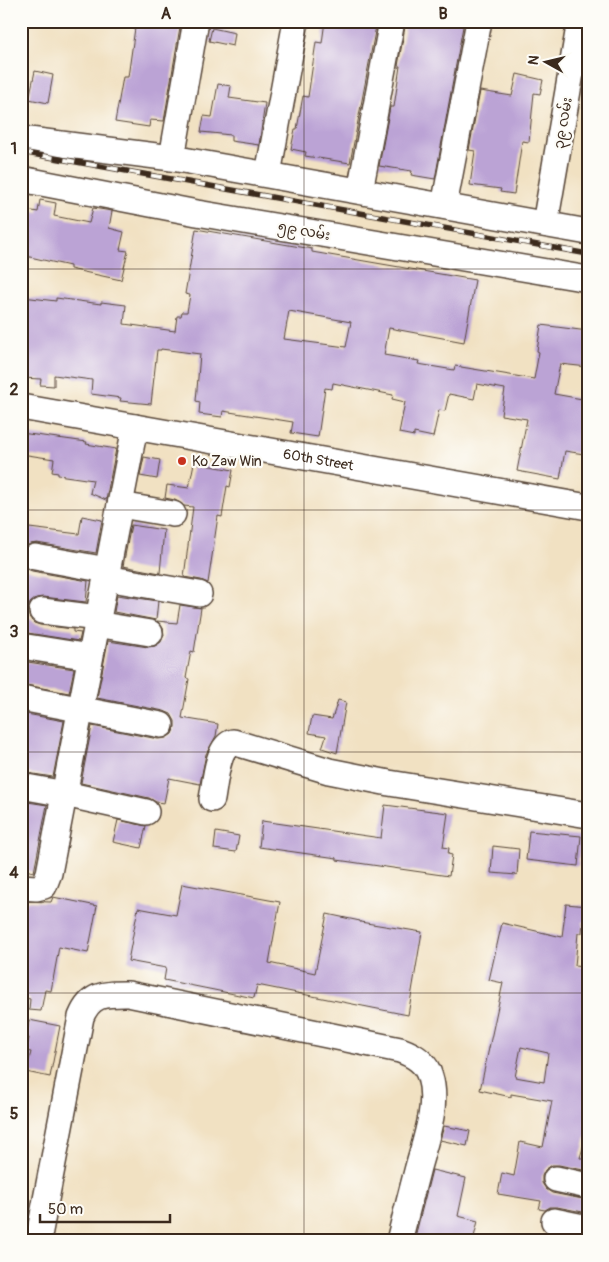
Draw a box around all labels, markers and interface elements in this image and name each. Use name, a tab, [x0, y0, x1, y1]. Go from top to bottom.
text: A	[161, 4, 172, 24]
text: B	[438, 4, 448, 24]
north arrow	[522, 38, 572, 88]
text: N	[525, 54, 543, 66]
street label: ၃၉ လမ်း	[548, 96, 579, 151]
text: 1	[11, 139, 17, 159]
street label: ၅၉ လမ်း	[276, 216, 332, 247]
text: 2	[10, 380, 19, 400]
street label: 60th Street	[282, 445, 355, 474]
place label: Ko Zaw Win	[192, 453, 262, 470]
marker: Ko Zaw Win	[176, 455, 188, 467]
text: 3	[10, 622, 19, 642]
text: 4	[9, 863, 19, 883]
text: 5	[10, 1104, 19, 1124]
scale bar	[40, 1192, 170, 1224]
text: 50 m	[48, 1200, 83, 1219]

